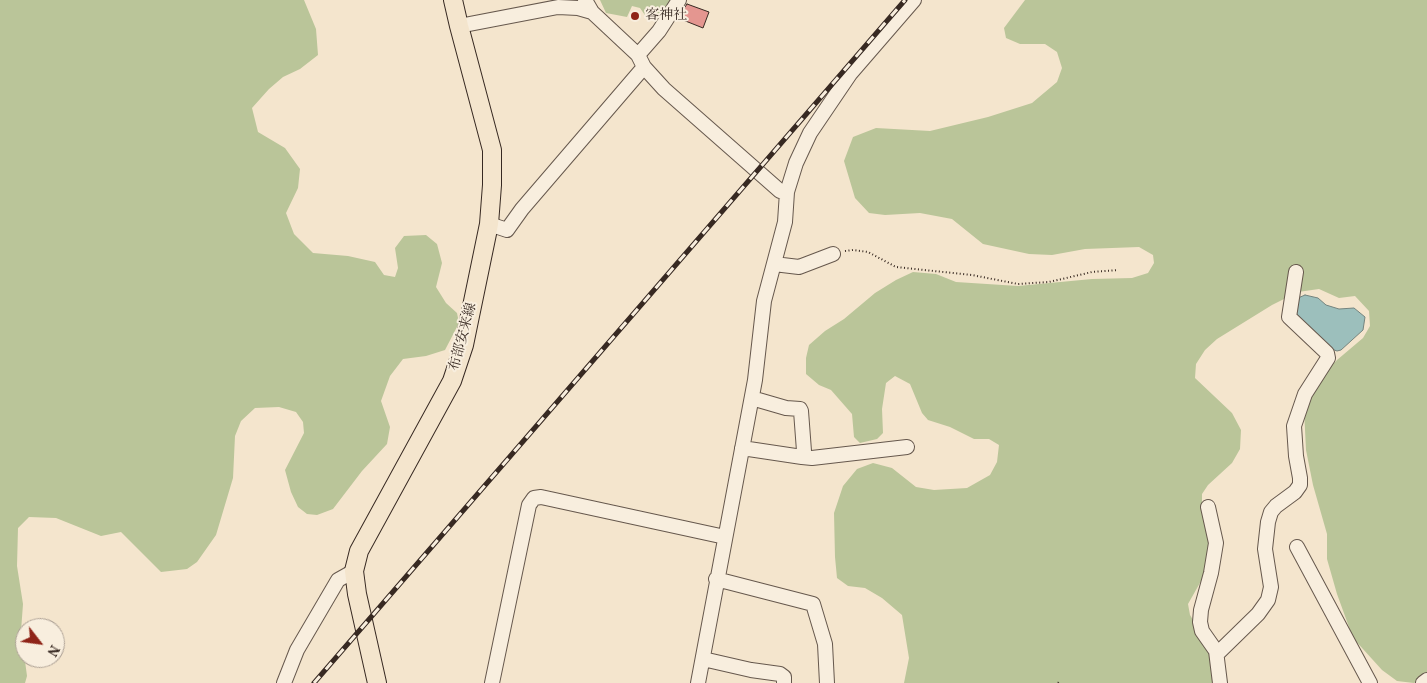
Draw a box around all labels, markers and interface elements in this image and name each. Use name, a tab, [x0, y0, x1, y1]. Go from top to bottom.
place label: 客神社	[645, 8, 687, 24]
marker: 客神社	[629, 10, 641, 22]
street label: 布部安来線	[447, 301, 481, 373]
north arrow	[15, 618, 65, 668]
text: N	[42, 641, 63, 659]

